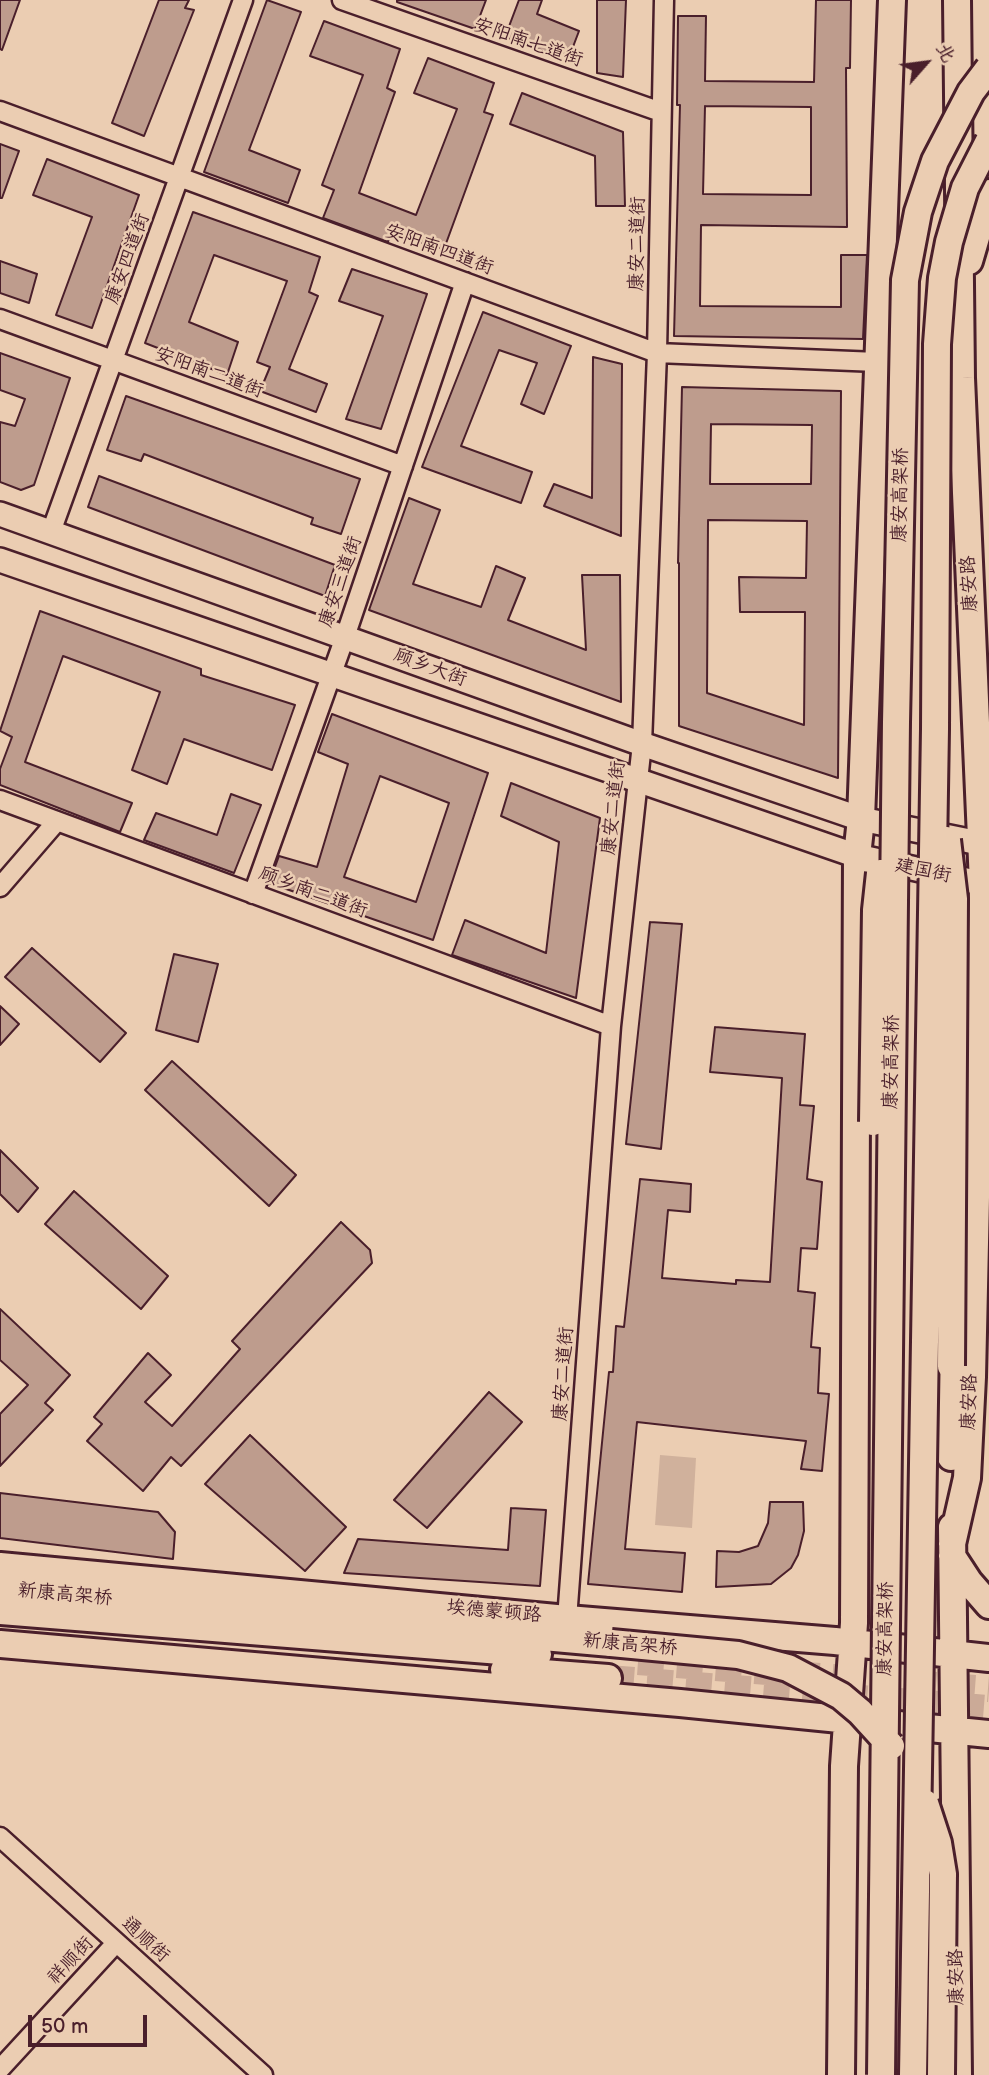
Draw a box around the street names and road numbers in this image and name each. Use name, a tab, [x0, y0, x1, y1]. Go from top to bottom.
street label: 安阳南七道街	[470, 14, 586, 72]
street label: 康安二道街	[626, 196, 650, 292]
street label: 康安四道街	[101, 210, 155, 308]
street label: 安阳南四道街	[382, 220, 496, 280]
street label: 安阳南二道街	[152, 343, 266, 403]
street label: 康安高架桥	[889, 447, 913, 543]
street label: 康安三道街	[315, 533, 367, 631]
street label: 康安路	[957, 555, 983, 613]
street label: 顾乡大街	[390, 644, 470, 692]
street label: 康安二道街	[598, 760, 630, 856]
street label: 建国街	[893, 854, 953, 888]
street label: 顾乡南二道街	[256, 863, 370, 923]
street label: 康安高架桥	[880, 1014, 904, 1110]
street label: 康安二道街	[549, 1326, 579, 1422]
street label: 康安路	[958, 1373, 982, 1431]
street label: 新康高架桥	[17, 1580, 113, 1610]
street label: 康安高架桥	[874, 1581, 898, 1677]
street label: 埃德蒙顿路	[446, 1597, 542, 1627]
street label: 新康高架桥	[582, 1630, 678, 1660]
street label: 通顺街	[116, 1912, 174, 1968]
street label: 祥顺街	[43, 1932, 99, 1990]
street label: 康安路	[945, 1948, 969, 2006]

